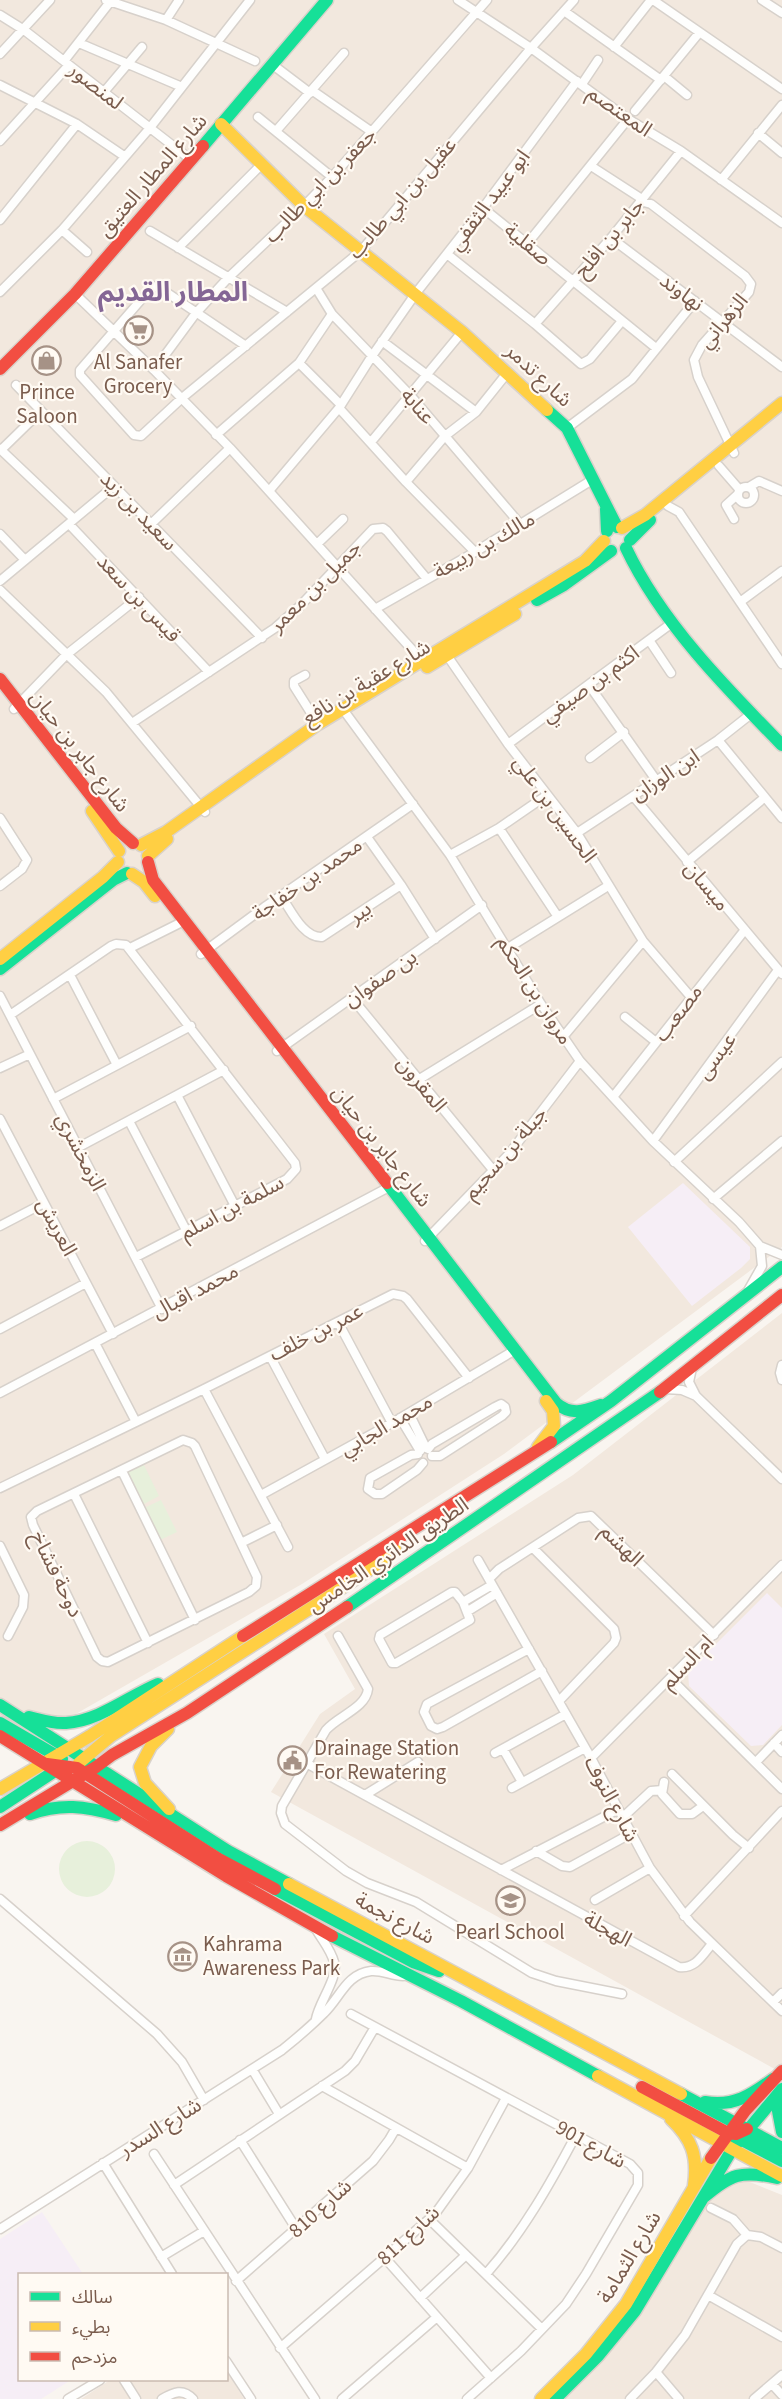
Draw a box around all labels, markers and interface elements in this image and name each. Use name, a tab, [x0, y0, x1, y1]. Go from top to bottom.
street label: لمنصور	[61, 54, 130, 117]
street label: المعتصم	[581, 78, 659, 144]
street label: شارع المطار العتيق	[90, 107, 214, 243]
street label: جعفر بن ابي طالب	[257, 120, 384, 250]
street label: عقيل بن ابي طالب	[341, 131, 464, 266]
street label: ابو عبيد الثقفي	[441, 143, 538, 258]
street label: جابر بن افلح	[567, 192, 651, 284]
street label: صقلية	[498, 215, 558, 273]
street label: نهاوند	[654, 265, 710, 319]
district label: المطار القديم	[98, 273, 248, 313]
street label: الزهراني	[691, 287, 756, 356]
supermarket icon: Al Sanafer Grocery	[122, 315, 154, 347]
street label: شارع تدمر	[498, 335, 579, 414]
shop icon: Prince Saloon	[31, 345, 63, 377]
place label: Al Sanafer Grocery	[94, 347, 183, 401]
place label: Prince Saloon	[16, 377, 78, 431]
street label: عنابة	[394, 381, 442, 431]
street label: سعيد بن زيد	[93, 464, 185, 558]
street label: مالك بن ربيعة	[428, 504, 540, 586]
street label: جميل بن معمر	[261, 533, 368, 640]
street label: قيس بن سعد	[90, 547, 188, 649]
street label: شارع عقبة بن نافع	[296, 632, 436, 732]
street label: اكثم بن صيفي	[535, 638, 646, 731]
street label: شارع جابر بن حيان	[23, 684, 137, 818]
street label: ابن الوزان	[624, 741, 706, 809]
street label: الحسين بن علي	[505, 749, 604, 870]
street label: محمد بن خفاجة	[246, 830, 368, 928]
street label: ميسان	[677, 854, 737, 918]
street label: بير	[342, 893, 377, 931]
street label: مروان بن الحكم	[489, 930, 581, 1050]
street label: بن صفوان	[337, 942, 423, 1014]
street label: مصعب	[647, 978, 709, 1048]
street label: عيسى	[689, 1026, 743, 1086]
street label: المقرون	[390, 1049, 454, 1119]
street label: شارع جابر بن حيان	[325, 1079, 439, 1213]
street label: جبلة بن سحيم	[456, 1100, 554, 1206]
street label: الزمخشري	[48, 1108, 114, 1197]
street label: سلمة بن اسلم	[175, 1167, 289, 1247]
street label: العريش	[29, 1193, 85, 1261]
street label: محمد اقبال	[146, 1256, 244, 1326]
street label: عمر بن خلف	[264, 1295, 368, 1369]
street label: محمد الجابي	[334, 1386, 439, 1464]
street label: الطريق الدائري الخامس	[301, 1490, 475, 1621]
street label: الهشم	[593, 1517, 651, 1573]
street label: دوحة فشاخ	[23, 1526, 91, 1622]
street label: ام السلم	[653, 1628, 721, 1697]
place label: Drainage Station For Rewatering	[314, 1733, 459, 1787]
public building icon: Drainage Station For Rewatering	[277, 1744, 309, 1776]
street label: شارع النوف	[577, 1751, 647, 1847]
street label: شارع نجمة	[350, 1884, 440, 1952]
school or university icon: Pearl School	[494, 1885, 526, 1917]
street label: الهجلة	[578, 1904, 638, 1954]
place label: Pearl School	[455, 1917, 565, 1947]
place label: Kahrama Awareness Park	[203, 1929, 341, 1983]
museum icon: Kahrama Awareness Park	[166, 1940, 198, 1972]
street label: شارع السدر	[112, 2090, 207, 2165]
street label: شارع 901	[550, 2112, 632, 2176]
street label: شارع 810	[282, 2171, 358, 2245]
street label: شارع 811	[370, 2198, 446, 2272]
street label: شارع الثمامة	[590, 2205, 668, 2309]
legend	[18, 2273, 228, 2381]
text: سالك	[72, 2285, 113, 2310]
text: بطيء	[72, 2315, 110, 2340]
text: مزدحم	[72, 2345, 117, 2370]

